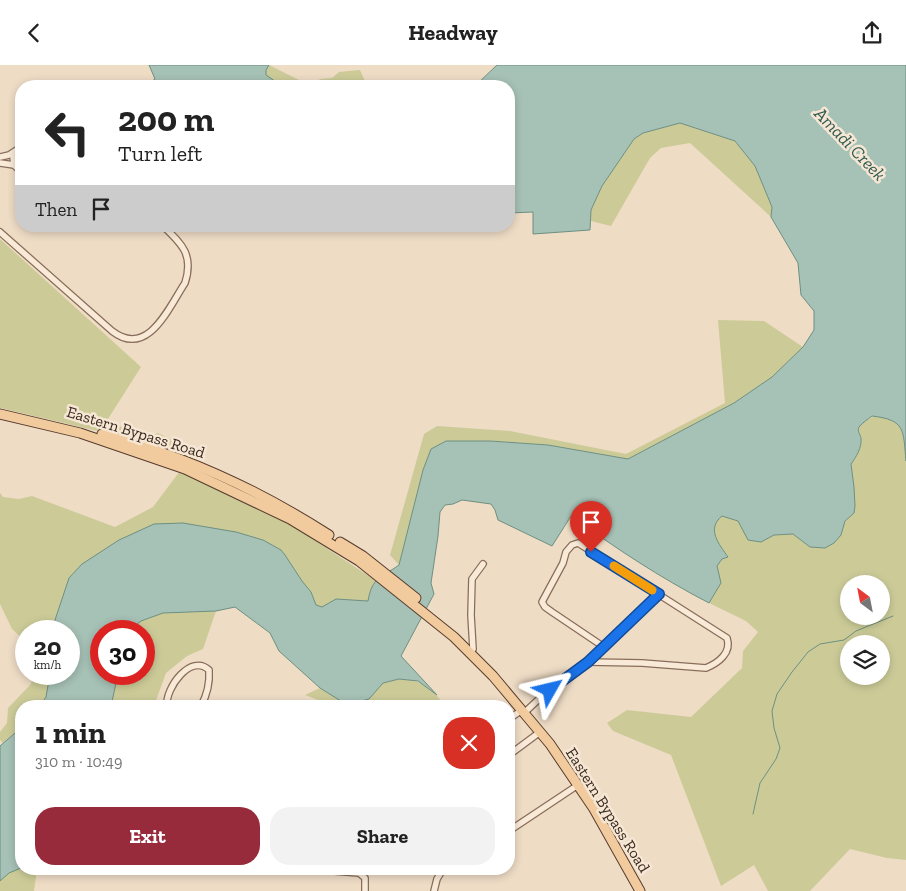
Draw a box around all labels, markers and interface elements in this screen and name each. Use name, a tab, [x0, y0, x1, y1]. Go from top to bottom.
icon: back	[20, 19, 48, 47]
text: Headway	[408, 19, 498, 46]
icon: share	[858, 19, 886, 47]
text: 200 m	[118, 98, 214, 140]
icon: left	[35, 100, 100, 165]
water label: Amadi Creek	[809, 102, 890, 185]
text: Turn left	[118, 140, 202, 167]
icon: arrive	[87, 195, 115, 223]
text: Then	[35, 198, 77, 221]
street label: Eastern Bypass Road	[65, 402, 208, 462]
pin	[570, 501, 612, 552]
icon: arrive	[577, 508, 605, 536]
north arrow	[840, 575, 890, 625]
map controls	[840, 575, 890, 685]
speed limit sign: 30	[90, 620, 155, 685]
text: 20	[34, 631, 61, 661]
button: layers	[840, 635, 890, 685]
text: km/h	[34, 658, 61, 672]
position arrow	[523, 663, 575, 715]
text: 1 min	[35, 715, 106, 751]
button: close	[443, 717, 495, 769]
street label: Eastern Bypass Road	[562, 744, 654, 876]
text: 310 m · 10:49	[35, 752, 123, 771]
button: Exit	[35, 807, 260, 865]
button: Share	[270, 807, 495, 865]

